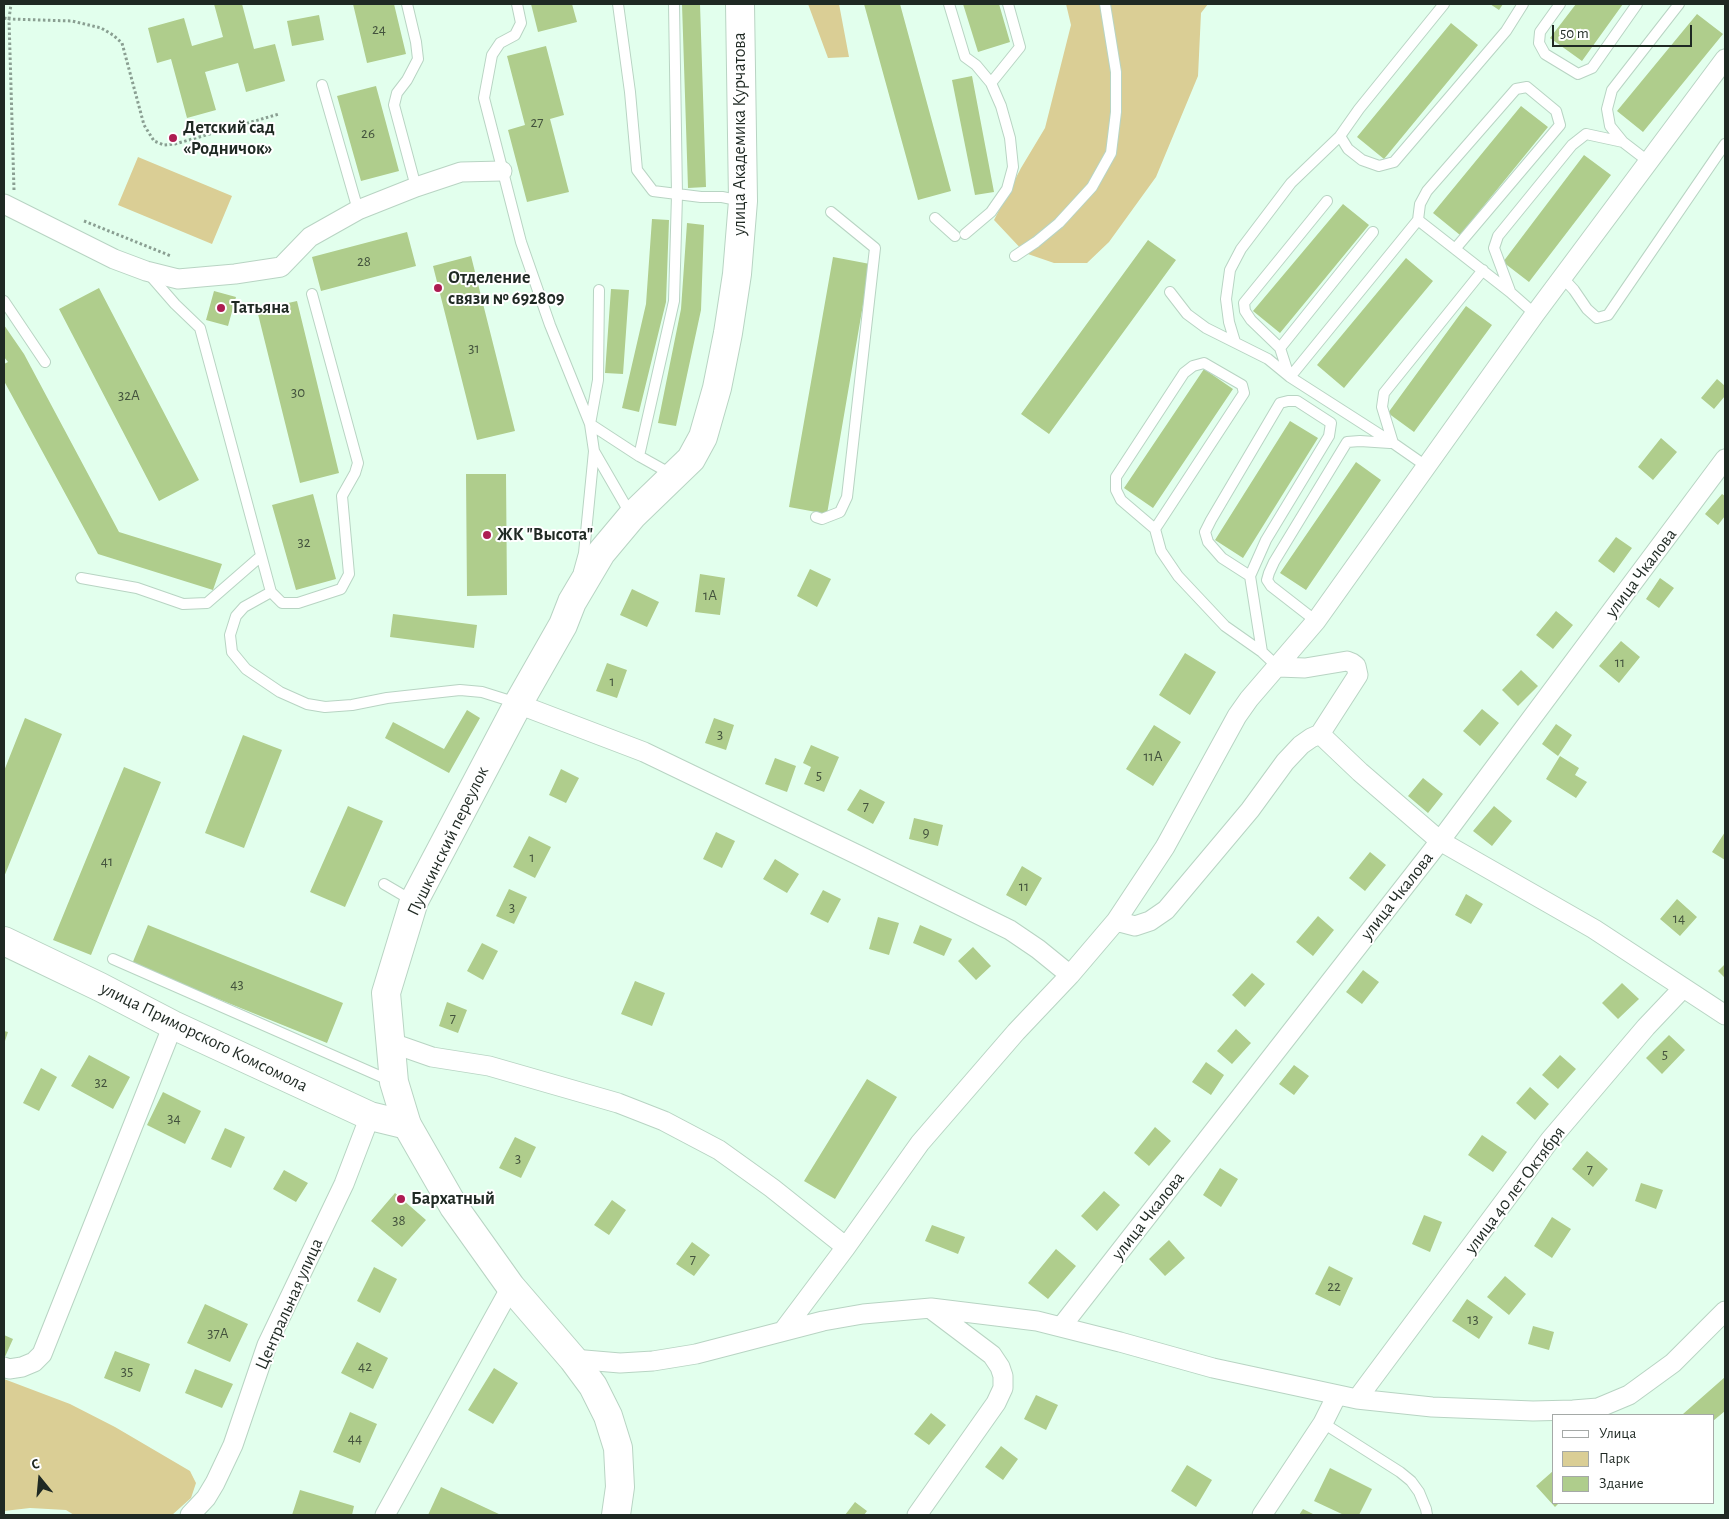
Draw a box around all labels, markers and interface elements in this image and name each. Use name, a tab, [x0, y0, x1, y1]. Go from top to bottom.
scale bar	[1554, 15, 1694, 47]
house number: 24	[372, 20, 386, 38]
text: 50 m	[1560, 26, 1589, 41]
street label: улица Академика Курчатова	[729, 32, 751, 236]
house number: 27	[530, 113, 544, 131]
place label: Детский сад «Родничок»	[183, 117, 275, 160]
house number: 26	[361, 124, 375, 142]
marker: Детский сад «Родничок»	[167, 132, 179, 144]
house number: 28	[357, 252, 371, 270]
place label: Отделение связи № 692809	[448, 267, 564, 310]
marker: Отделение связи № 692809	[432, 282, 444, 294]
place label: Татьяна	[231, 297, 290, 319]
marker: Татьяна	[215, 302, 227, 314]
house number: 31	[468, 339, 480, 357]
house number: 30	[291, 383, 305, 401]
house number: 32А	[118, 386, 140, 404]
place label: ЖК "Высота"	[497, 524, 593, 546]
street label: улица Чкалова	[1601, 524, 1681, 622]
marker: ЖК "Высота"	[481, 529, 493, 541]
house number: 32	[297, 533, 311, 551]
house number: 1А	[703, 586, 717, 604]
house number: 11	[1615, 653, 1625, 671]
house number: 1	[609, 672, 615, 690]
house number: 3	[717, 725, 723, 743]
house number: 11А	[1143, 747, 1163, 765]
street label: Пушкинский переулок	[402, 763, 494, 919]
house number: 5	[816, 766, 822, 784]
house number: 7	[863, 797, 869, 815]
house number: 9	[922, 823, 930, 841]
house number: 1	[529, 848, 535, 866]
street label: улица Чкалова	[1356, 848, 1438, 944]
house number: 41	[101, 852, 113, 870]
house number: 11	[1019, 877, 1029, 895]
house number: 3	[509, 898, 515, 916]
house number: 14	[1673, 909, 1685, 927]
house number: 43	[230, 975, 244, 993]
street label: улица Приморского Комсомола	[97, 977, 311, 1097]
house number: 7	[450, 1009, 456, 1027]
house number: 5	[1662, 1045, 1668, 1063]
house number: 32	[94, 1073, 108, 1091]
house number: 34	[167, 1109, 181, 1127]
street label: улица 40 лет Октября	[1460, 1122, 1570, 1258]
house number: 3	[515, 1149, 521, 1167]
house number: 7	[1587, 1160, 1593, 1178]
street label: улица Чкалова	[1107, 1168, 1189, 1264]
place label: Бархатный	[411, 1188, 495, 1210]
marker: Бархатный	[395, 1193, 407, 1205]
house number: 38	[392, 1211, 406, 1229]
street label: Центральная улица	[250, 1235, 328, 1373]
house number: 7	[690, 1250, 696, 1268]
house number: 22	[1327, 1277, 1341, 1295]
house number: 13	[1467, 1310, 1479, 1328]
house number: 37А	[207, 1324, 229, 1342]
house number: 42	[358, 1357, 372, 1375]
house number: 35	[121, 1362, 133, 1380]
legend	[1552, 1414, 1714, 1504]
text: Улица	[1599, 1426, 1636, 1441]
house number: 44	[348, 1429, 362, 1447]
text: Парк	[1599, 1451, 1630, 1466]
north arrow	[15, 1454, 65, 1504]
text: С	[30, 1457, 41, 1472]
text: Здание	[1599, 1476, 1644, 1491]

